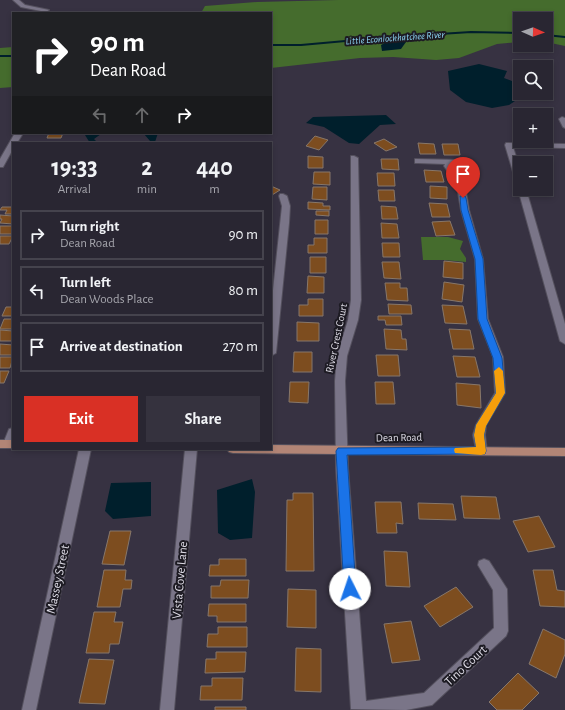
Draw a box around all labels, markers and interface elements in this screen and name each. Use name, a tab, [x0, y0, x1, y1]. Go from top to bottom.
north arrow	[513, 12, 553, 52]
map controls	[513, 12, 553, 196]
icon: right	[24, 28, 76, 80]
text: 90 m	[90, 29, 145, 57]
water label: Little Econlockhatchee River	[345, 29, 446, 46]
button: search	[513, 60, 553, 100]
text: Dean Road	[90, 62, 166, 80]
icon: left	[89, 104, 111, 126]
icon: ahead	[131, 104, 153, 126]
icon: right	[173, 104, 195, 126]
button: +	[513, 108, 553, 148]
text: 19:33	[51, 156, 98, 180]
text: 2	[141, 156, 153, 180]
text: 440	[196, 156, 233, 180]
button: −	[513, 156, 553, 196]
pin	[446, 157, 480, 198]
icon: arrive	[452, 163, 474, 185]
text: Arrival	[58, 183, 91, 196]
text: min	[137, 183, 157, 196]
text: m	[209, 183, 220, 196]
text: Turn right	[60, 219, 119, 234]
icon: right	[26, 224, 48, 246]
text: 90 m	[229, 227, 258, 242]
text: Dean Road	[60, 237, 115, 250]
text: Turn left	[60, 275, 111, 290]
icon: left	[26, 280, 48, 302]
text: 80 m	[228, 283, 258, 298]
text: Dean Woods Place	[60, 293, 154, 306]
street label: River Crest Court	[324, 302, 349, 374]
icon: arrive	[26, 336, 48, 358]
text: Arrive at destination	[60, 339, 183, 354]
text: 270 m	[223, 339, 258, 354]
button: Exit	[24, 396, 138, 442]
button: Share	[146, 396, 260, 442]
street label: Dean Road	[376, 432, 423, 443]
street label: Vista Cove Lane	[171, 541, 190, 619]
street label: Massey Street	[45, 544, 72, 615]
position arrow	[329, 568, 371, 610]
street label: Tino Court	[442, 643, 490, 689]

